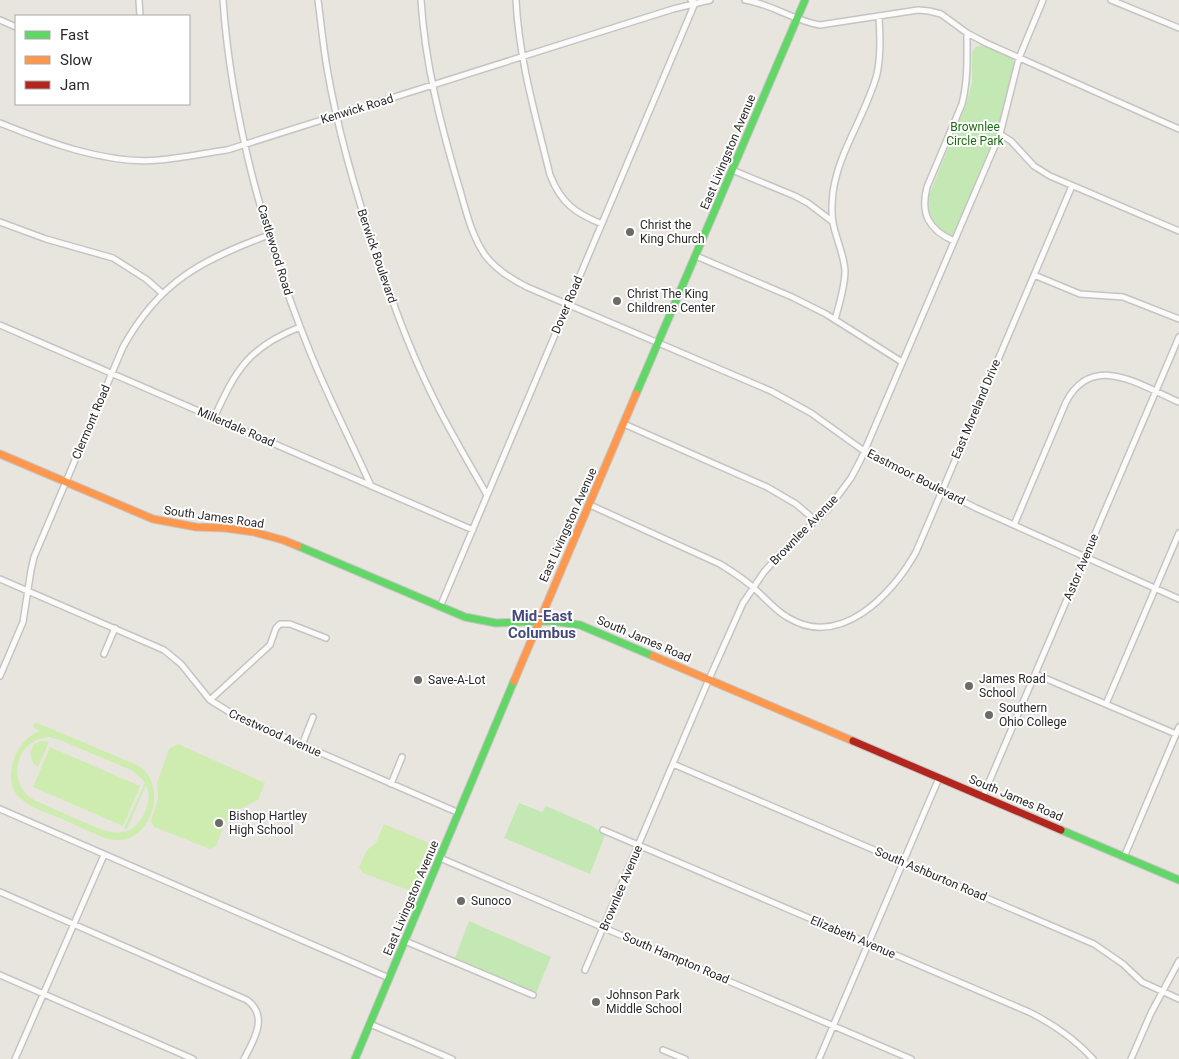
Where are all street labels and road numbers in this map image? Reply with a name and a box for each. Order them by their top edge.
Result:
street label: Kenwick Road [319,91,395,127]
street label: East Livingston Avenue [697,92,759,212]
street label: Castlewood Road [255,203,295,297]
street label: Berwick Boulevard [354,207,400,305]
street label: Dover Road [549,274,585,336]
street label: East Moreland Drive [949,357,1003,461]
street label: Clermont Road [69,383,113,461]
street label: Millerdale Road [195,404,277,450]
street label: Eastmoor Boulevard [865,446,967,508]
street label: East Livingston Avenue [536,466,600,584]
street label: Brownlee Avenue [767,492,841,568]
street label: South James Road [163,503,265,531]
street label: Astor Avenue [1061,532,1101,602]
street label: South James Road [595,613,693,665]
street label: Crestwood Avenue [227,706,323,760]
street label: South James Road [967,772,1065,824]
street label: East Livingston Avenue [380,838,442,958]
street label: Brownlee Avenue [597,843,645,933]
street label: South Ashburton Road [873,844,989,904]
street label: Elizabeth Avenue [808,913,898,961]
street label: South Hampton Road [621,929,731,987]

